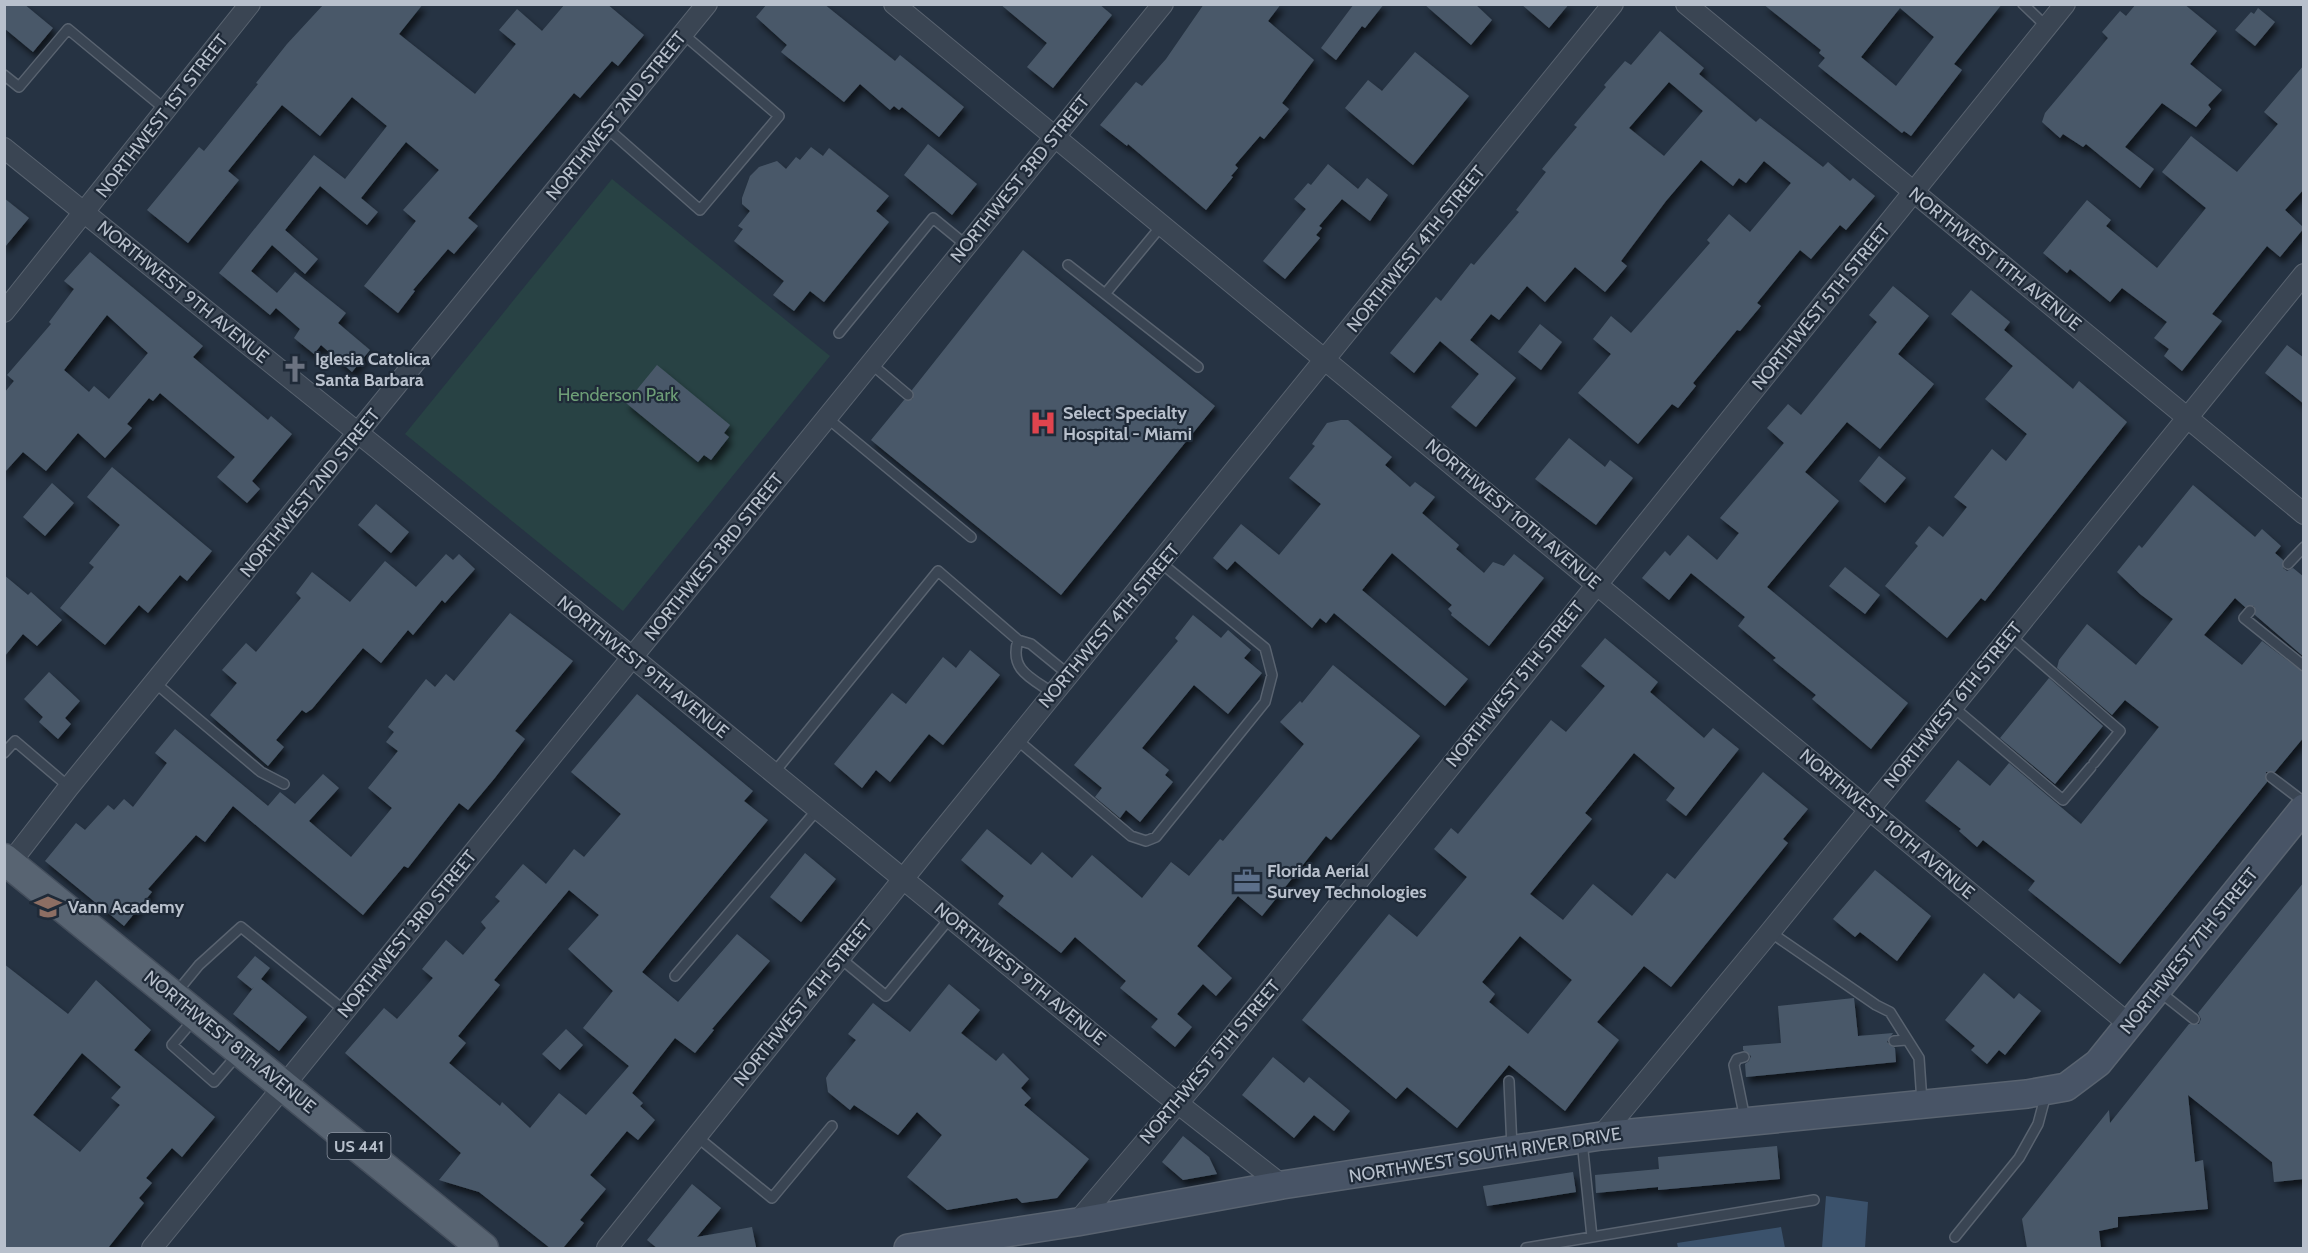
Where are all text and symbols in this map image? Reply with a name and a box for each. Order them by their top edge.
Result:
street label: NORTHWEST 2ND STREET [541,27,691,205]
street label: NORTHWEST 1ST STREET [91,30,233,202]
street label: NORTHWEST 3RD STREET [946,91,1095,267]
street label: NORTHWEST 4TH STREET [1342,161,1490,337]
street label: NORTHWEST 11TH AVENUE [1904,183,2086,335]
street label: NORTHWEST 9TH AVENUE [93,216,273,368]
street label: NORTHWEST 5TH STREET [1747,219,1895,394]
place label: Iglesia Catolica Santa Barbara [315,348,430,391]
church icon: Iglesia Catolica Santa Barbara [280,354,310,384]
park label: Henderson Park [558,384,679,406]
place label: Select Specialty Hospital - Miami [1063,402,1192,445]
street label: NORTHWEST 2ND STREET [235,404,385,582]
hospital icon: Select Specialty Hospital - Miami [1028,408,1058,438]
street label: NORTHWEST 10TH AVENUE [1421,434,1605,594]
street label: NORTHWEST 3RD STREET [640,469,789,645]
street label: NORTHWEST 4TH STREET [1034,539,1184,713]
street label: NORTHWEST 9TH AVENUE [553,591,733,743]
street label: NORTHWEST 5TH STREET [1441,596,1589,771]
street label: NORTHWEST 6TH STREET [1879,617,2027,792]
street label: NORTHWEST 10TH AVENUE [1795,744,1979,904]
street label: NORTHWEST 3RD STREET [333,846,482,1022]
place label: Florida Aerial Survey Technologies [1267,860,1427,903]
street label: NORTHWEST 7TH STREET [2115,863,2263,1038]
office icon: Florida Aerial Survey Technologies [1232,866,1262,896]
school or university icon: Vann Academy [33,892,63,922]
place label: Vann Academy [68,896,184,918]
street label: NORTHWEST 9TH AVENUE [930,898,1110,1050]
street label: NORTHWEST 4TH STREET [729,915,877,1091]
street label: NORTHWEST 8TH AVENUE [140,966,320,1118]
street label: NORTHWEST 5TH STREET [1135,975,1285,1148]
street label: NORTHWEST SOUTH RIVER DRIVE [1347,1123,1623,1187]
road number: US 441 [328,1133,391,1159]

